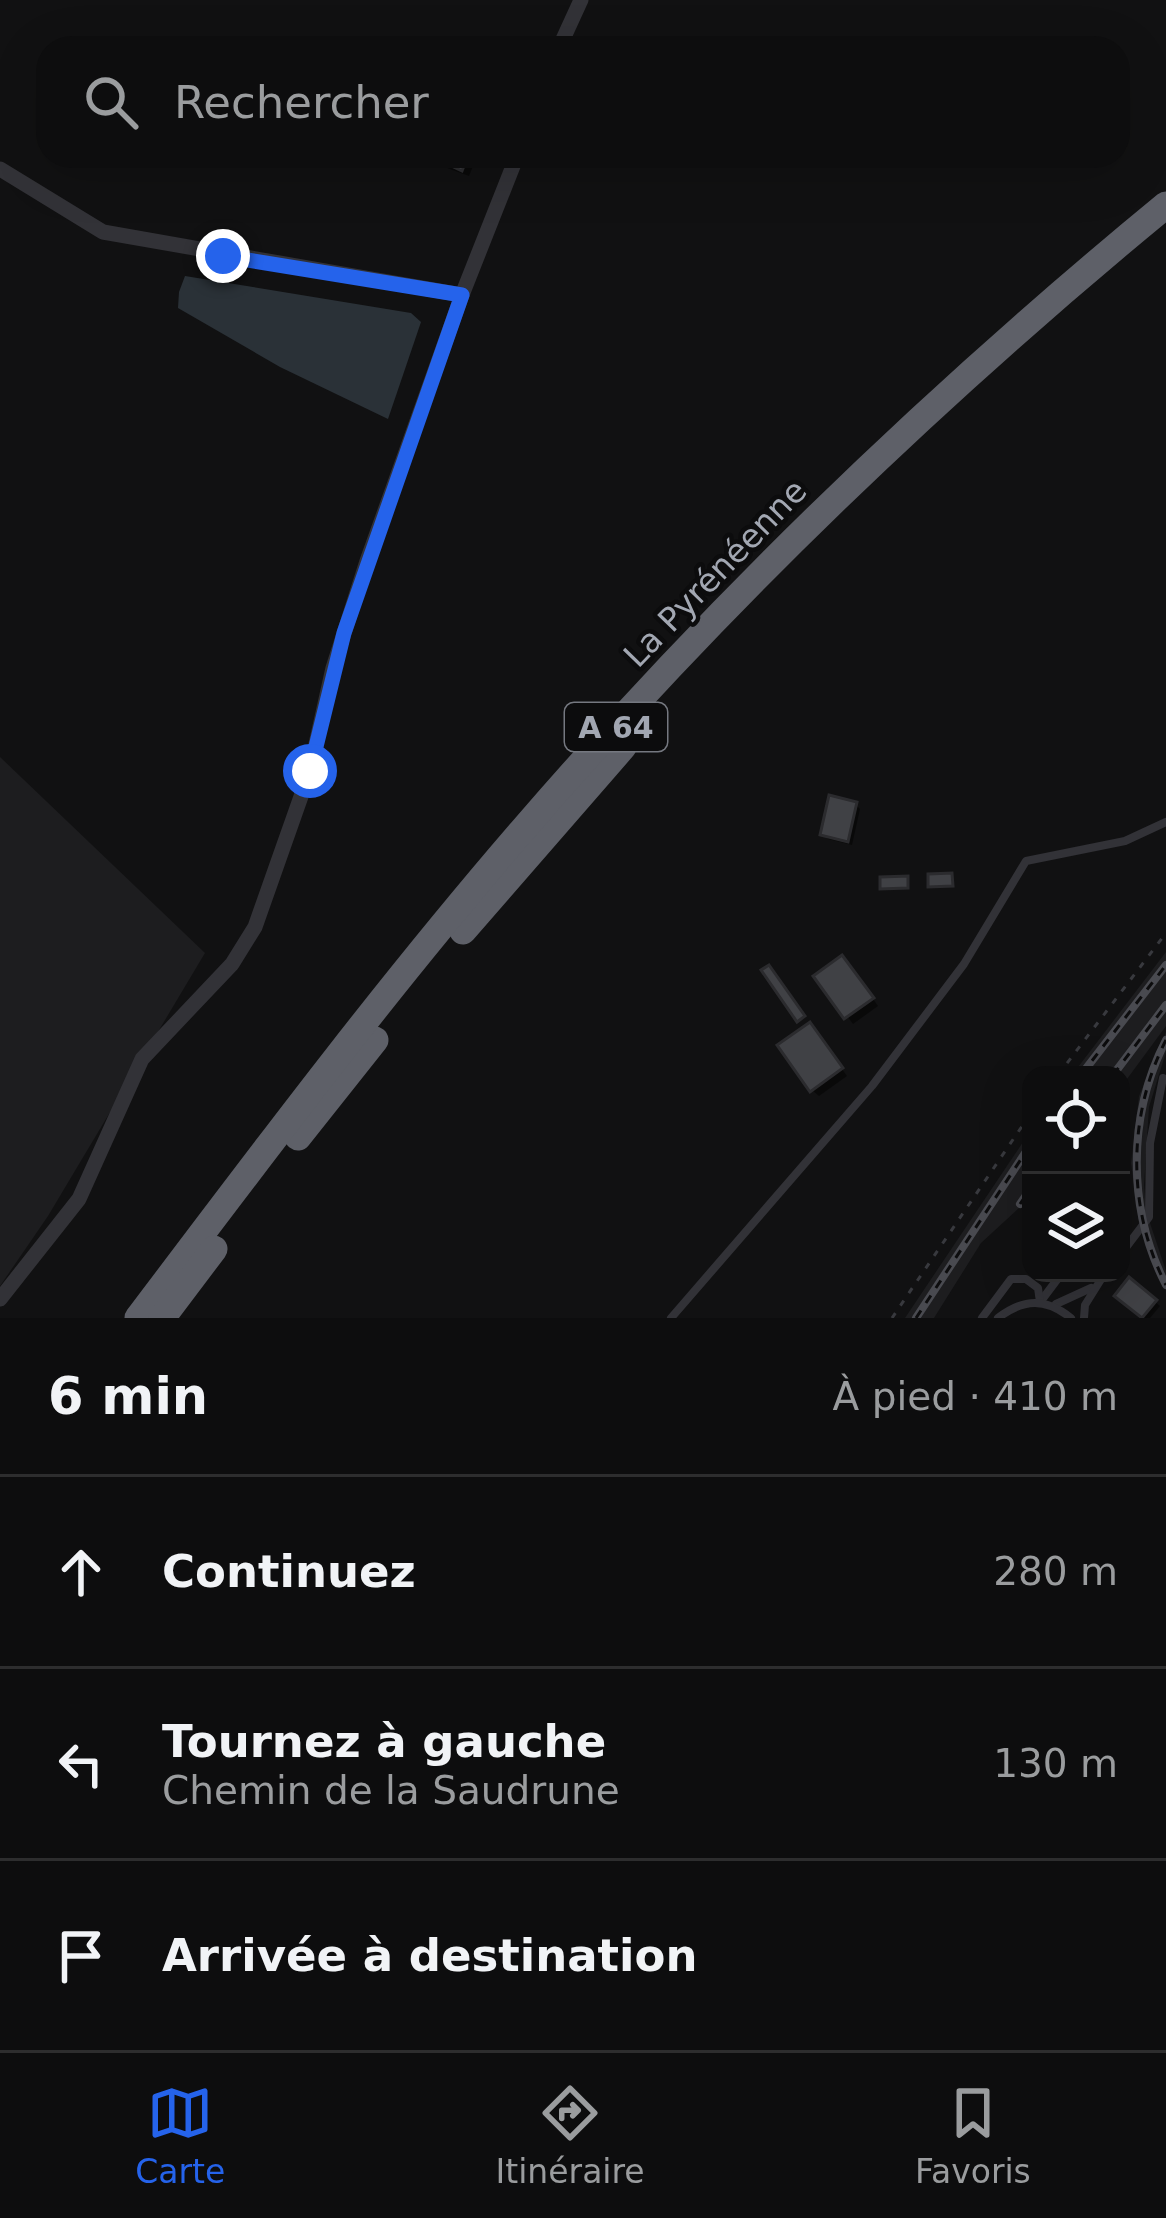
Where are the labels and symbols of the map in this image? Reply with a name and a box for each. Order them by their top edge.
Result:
route end [196,229,250,283]
street label: La Pyrénéenne [616,471,814,675]
road number: A 64 [565,703,667,751]
route start [283,744,337,798]

